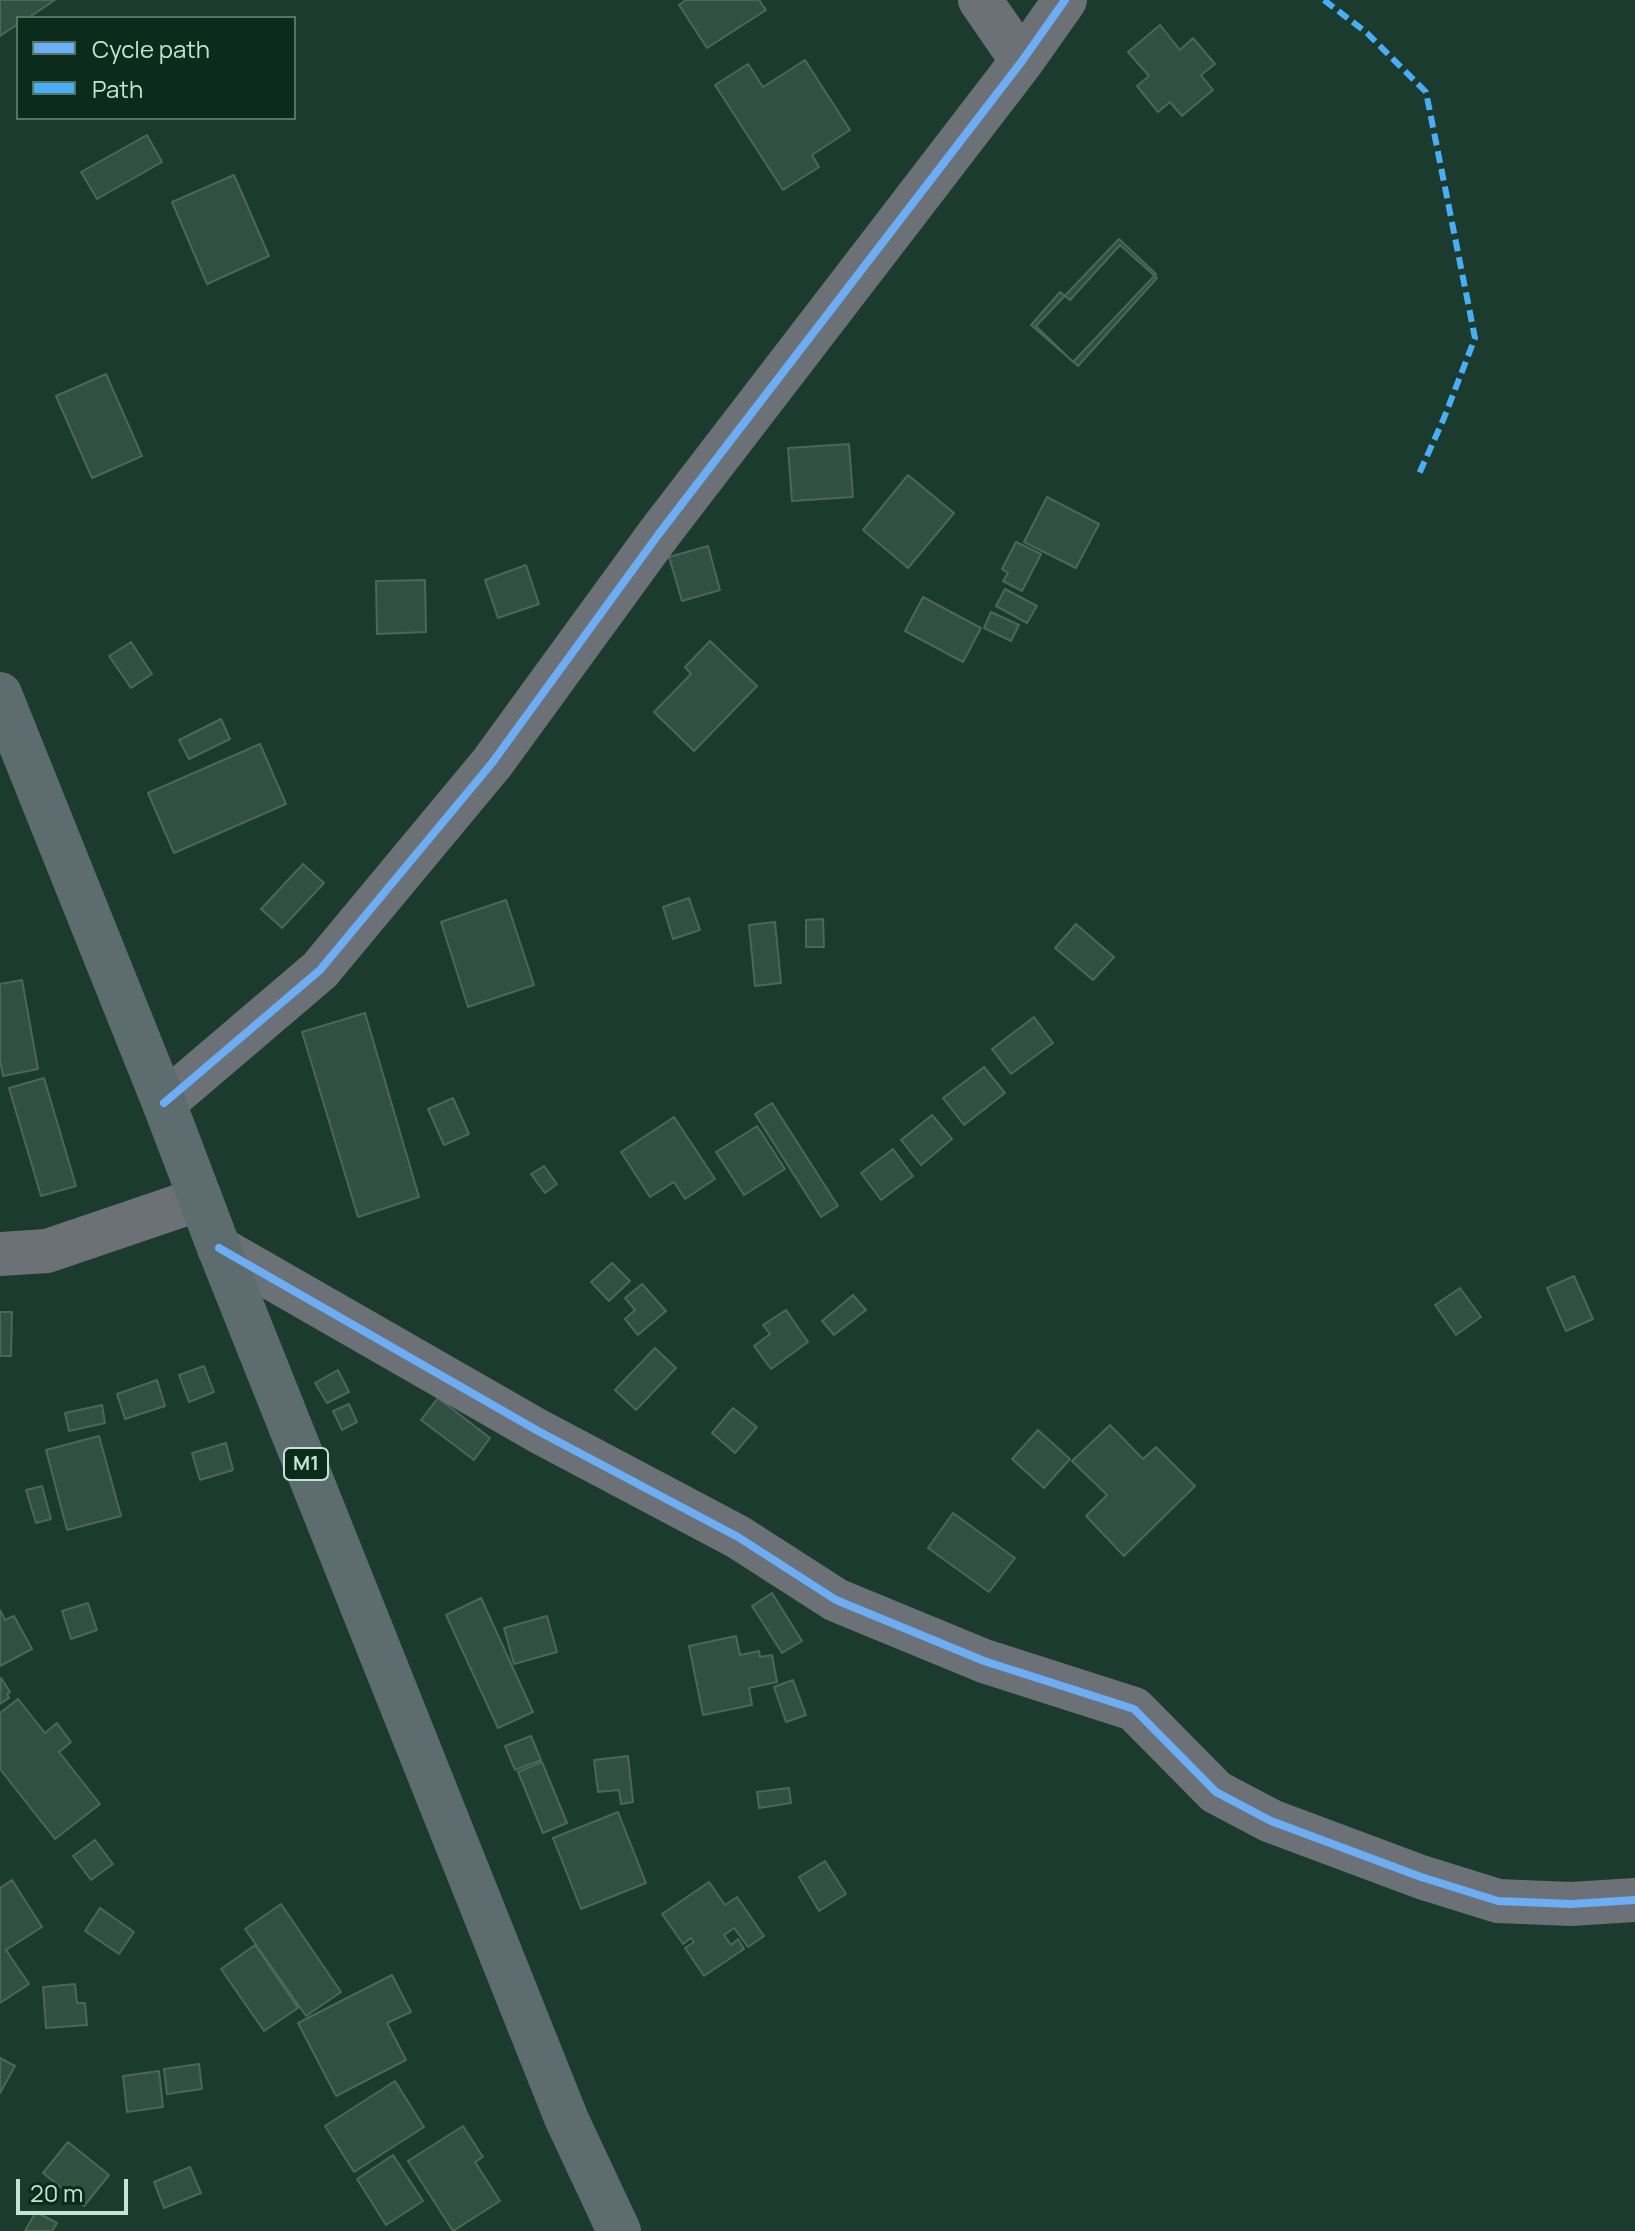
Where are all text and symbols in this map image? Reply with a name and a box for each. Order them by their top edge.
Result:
legend [16,16,296,120]
text: Cycle path [92,32,210,65]
text: Path [92,72,143,105]
road number: M1 [284,1448,328,1480]
scale bar [20,2163,132,2213]
text: 20 m [30,2176,83,2209]

